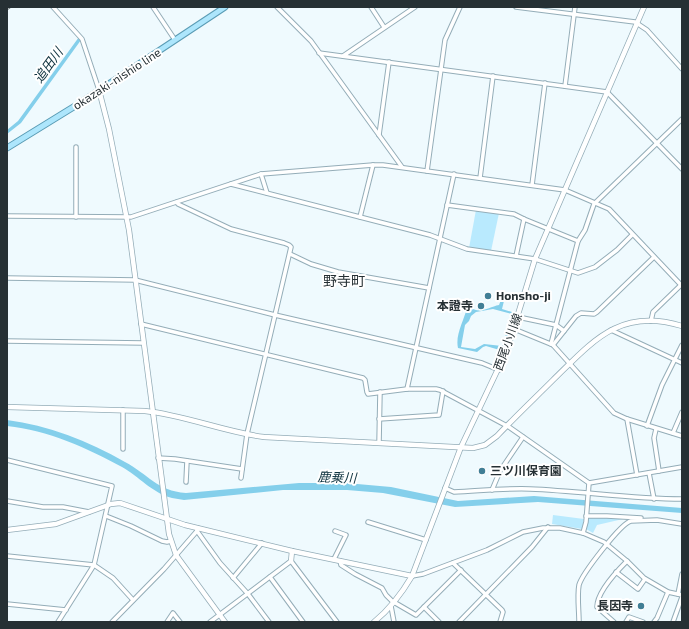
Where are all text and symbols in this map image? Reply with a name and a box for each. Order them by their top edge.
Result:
water label: 追田川 [30,43,67,85]
street label: okazaki-nishio line [70,44,163,112]
district label: 野寺町 [323,272,365,289]
place label: Honsho-ji [496,288,551,303]
marker: Honsho-ji [483,291,493,301]
place label: 本證寺 [437,298,473,312]
marker: 本證寺 [476,301,486,311]
street label: 西尾小川線 [490,311,524,372]
place label: 三ツ川保育園 [490,463,562,477]
marker: 三ツ川保育園 [477,466,487,476]
water label: 鹿乗川 [317,468,359,486]
place label: 長因寺 [597,598,633,612]
marker: 長因寺 [636,601,646,611]

